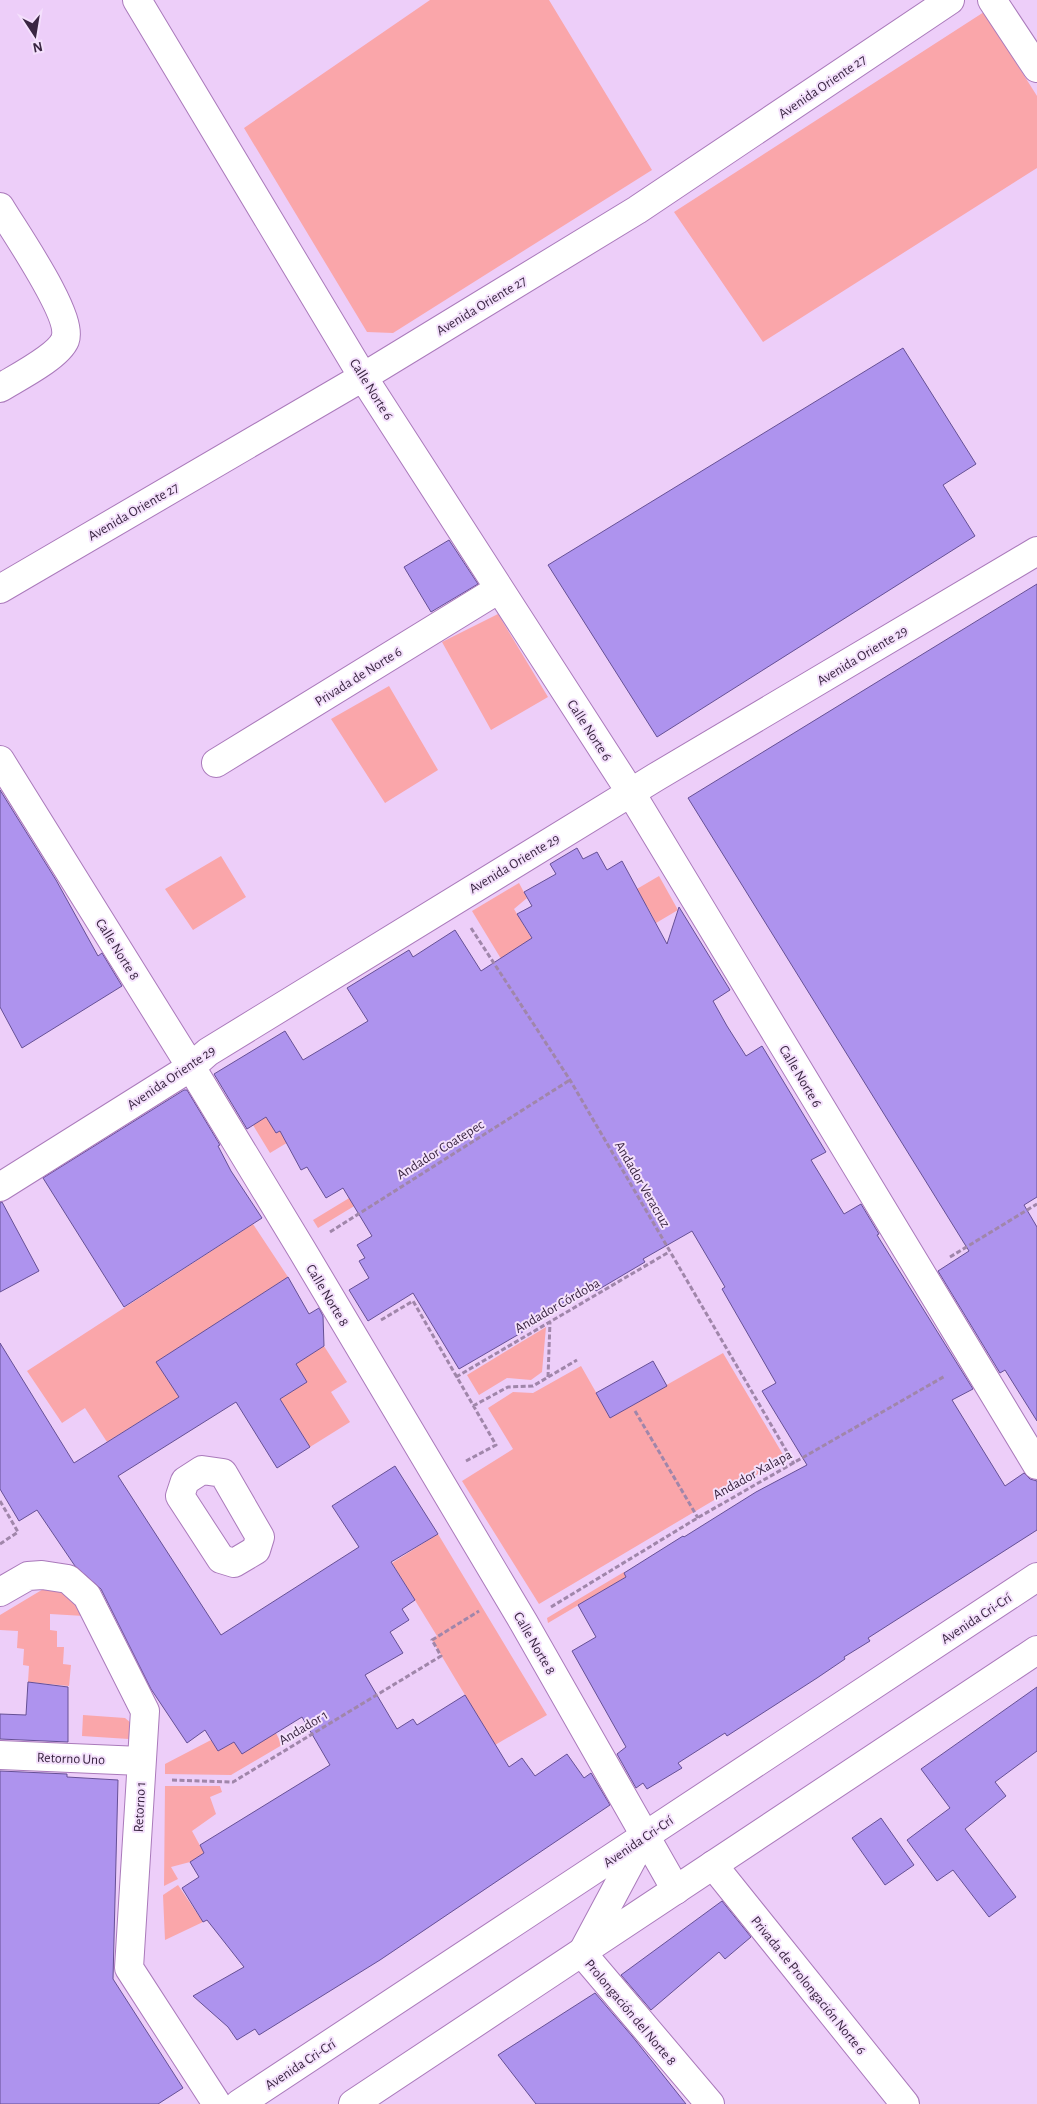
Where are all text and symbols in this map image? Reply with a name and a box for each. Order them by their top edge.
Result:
north arrow [10,10,60,60]
text: N [31,39,44,55]
street label: Avenida Oriente 27 [776,52,869,121]
street label: Avenida Oriente 27 [434,273,529,338]
street label: Calle Norte 6 [347,356,396,423]
street label: Avenida Oriente 27 [86,480,181,544]
street label: Avenida Oriente 29 [815,623,910,688]
street label: Privada de Norte 6 [313,645,404,709]
street label: Calle Norte 6 [564,698,614,764]
street label: Avenida Oriente 29 [467,831,562,896]
street label: Calle Norte 8 [93,916,142,983]
street label: Avenida Oriente 29 [125,1043,218,1112]
street label: Calle Norte 6 [776,1043,824,1110]
street label: Andador Coatepec [395,1117,487,1182]
street label: Andador Veracruz [612,1139,673,1230]
street label: Calle Norte 8 [303,1262,351,1329]
street label: Andador Córdoba [513,1276,603,1336]
street label: Andador Xalapa [711,1447,795,1502]
street label: Avenida Cri-Crí [939,1591,1015,1647]
street label: Calle Norte 8 [511,1610,558,1677]
street label: Andador 1 [277,1708,330,1748]
street label: Retorno Uno [37,1751,105,1767]
street label: Retorno 1 [132,1781,148,1833]
street label: Avenida Cri-Crí [601,1813,676,1870]
street label: Privada de Prolongación Norte 6 [748,1914,868,2057]
street label: Prolongación del Norte 8 [582,1957,679,2068]
street label: Avenida Cri-Crí [263,2037,339,2093]

